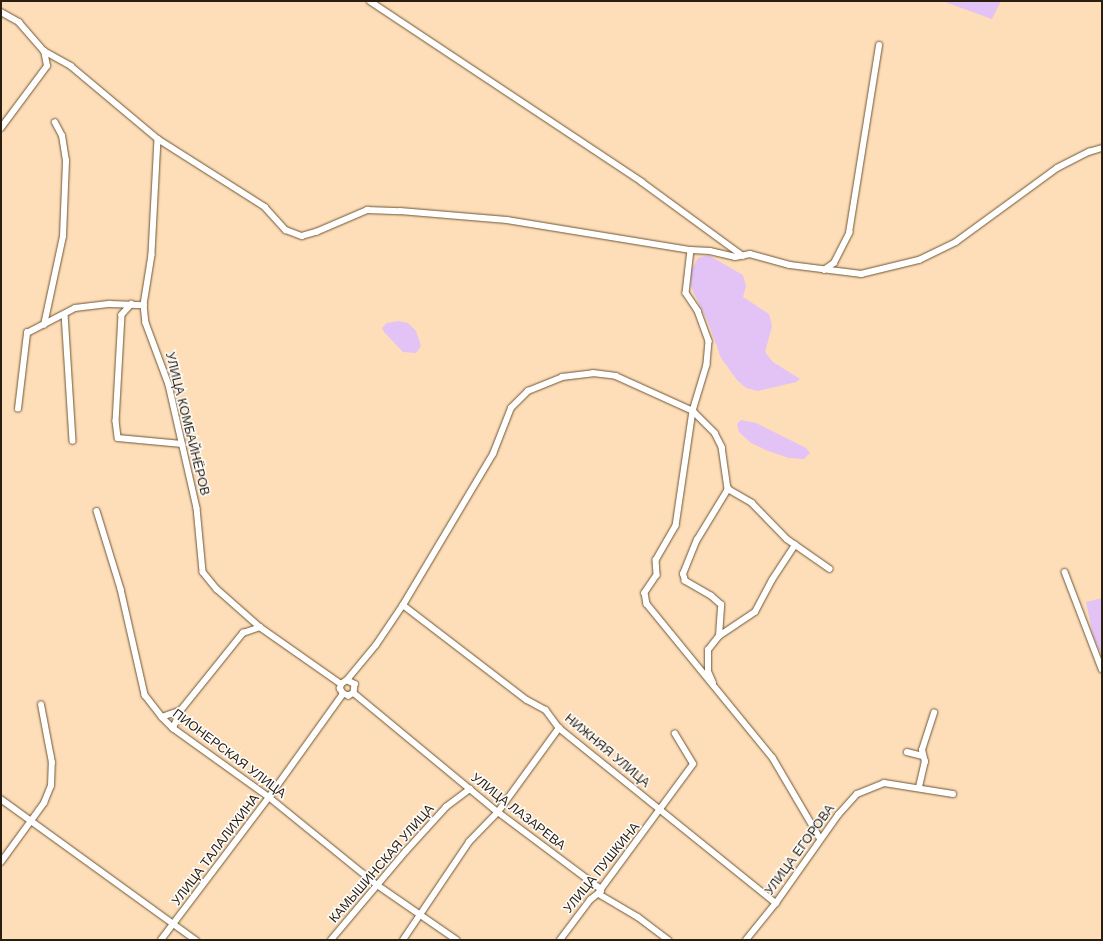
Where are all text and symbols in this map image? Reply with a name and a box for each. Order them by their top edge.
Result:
street label: УЛИЦА КОМБАЙНЁРОВ [162,351,212,497]
street label: ПИОНЕРСКАЯ УЛИЦА [169,706,289,802]
street label: НИЖНЯЯ УЛИЦА [561,711,653,791]
street label: УЛИЦА ЛАЗАРЕВА [468,770,568,854]
street label: УЛИЦА ТАЛАЛИХИНА [169,791,263,909]
street label: КАМЫШИНСКАЯ УЛИЦА [326,802,438,926]
street label: УЛИЦА ЕГОРОВА [762,802,838,898]
street label: УЛИЦА ПУШКИНА [561,820,643,916]

